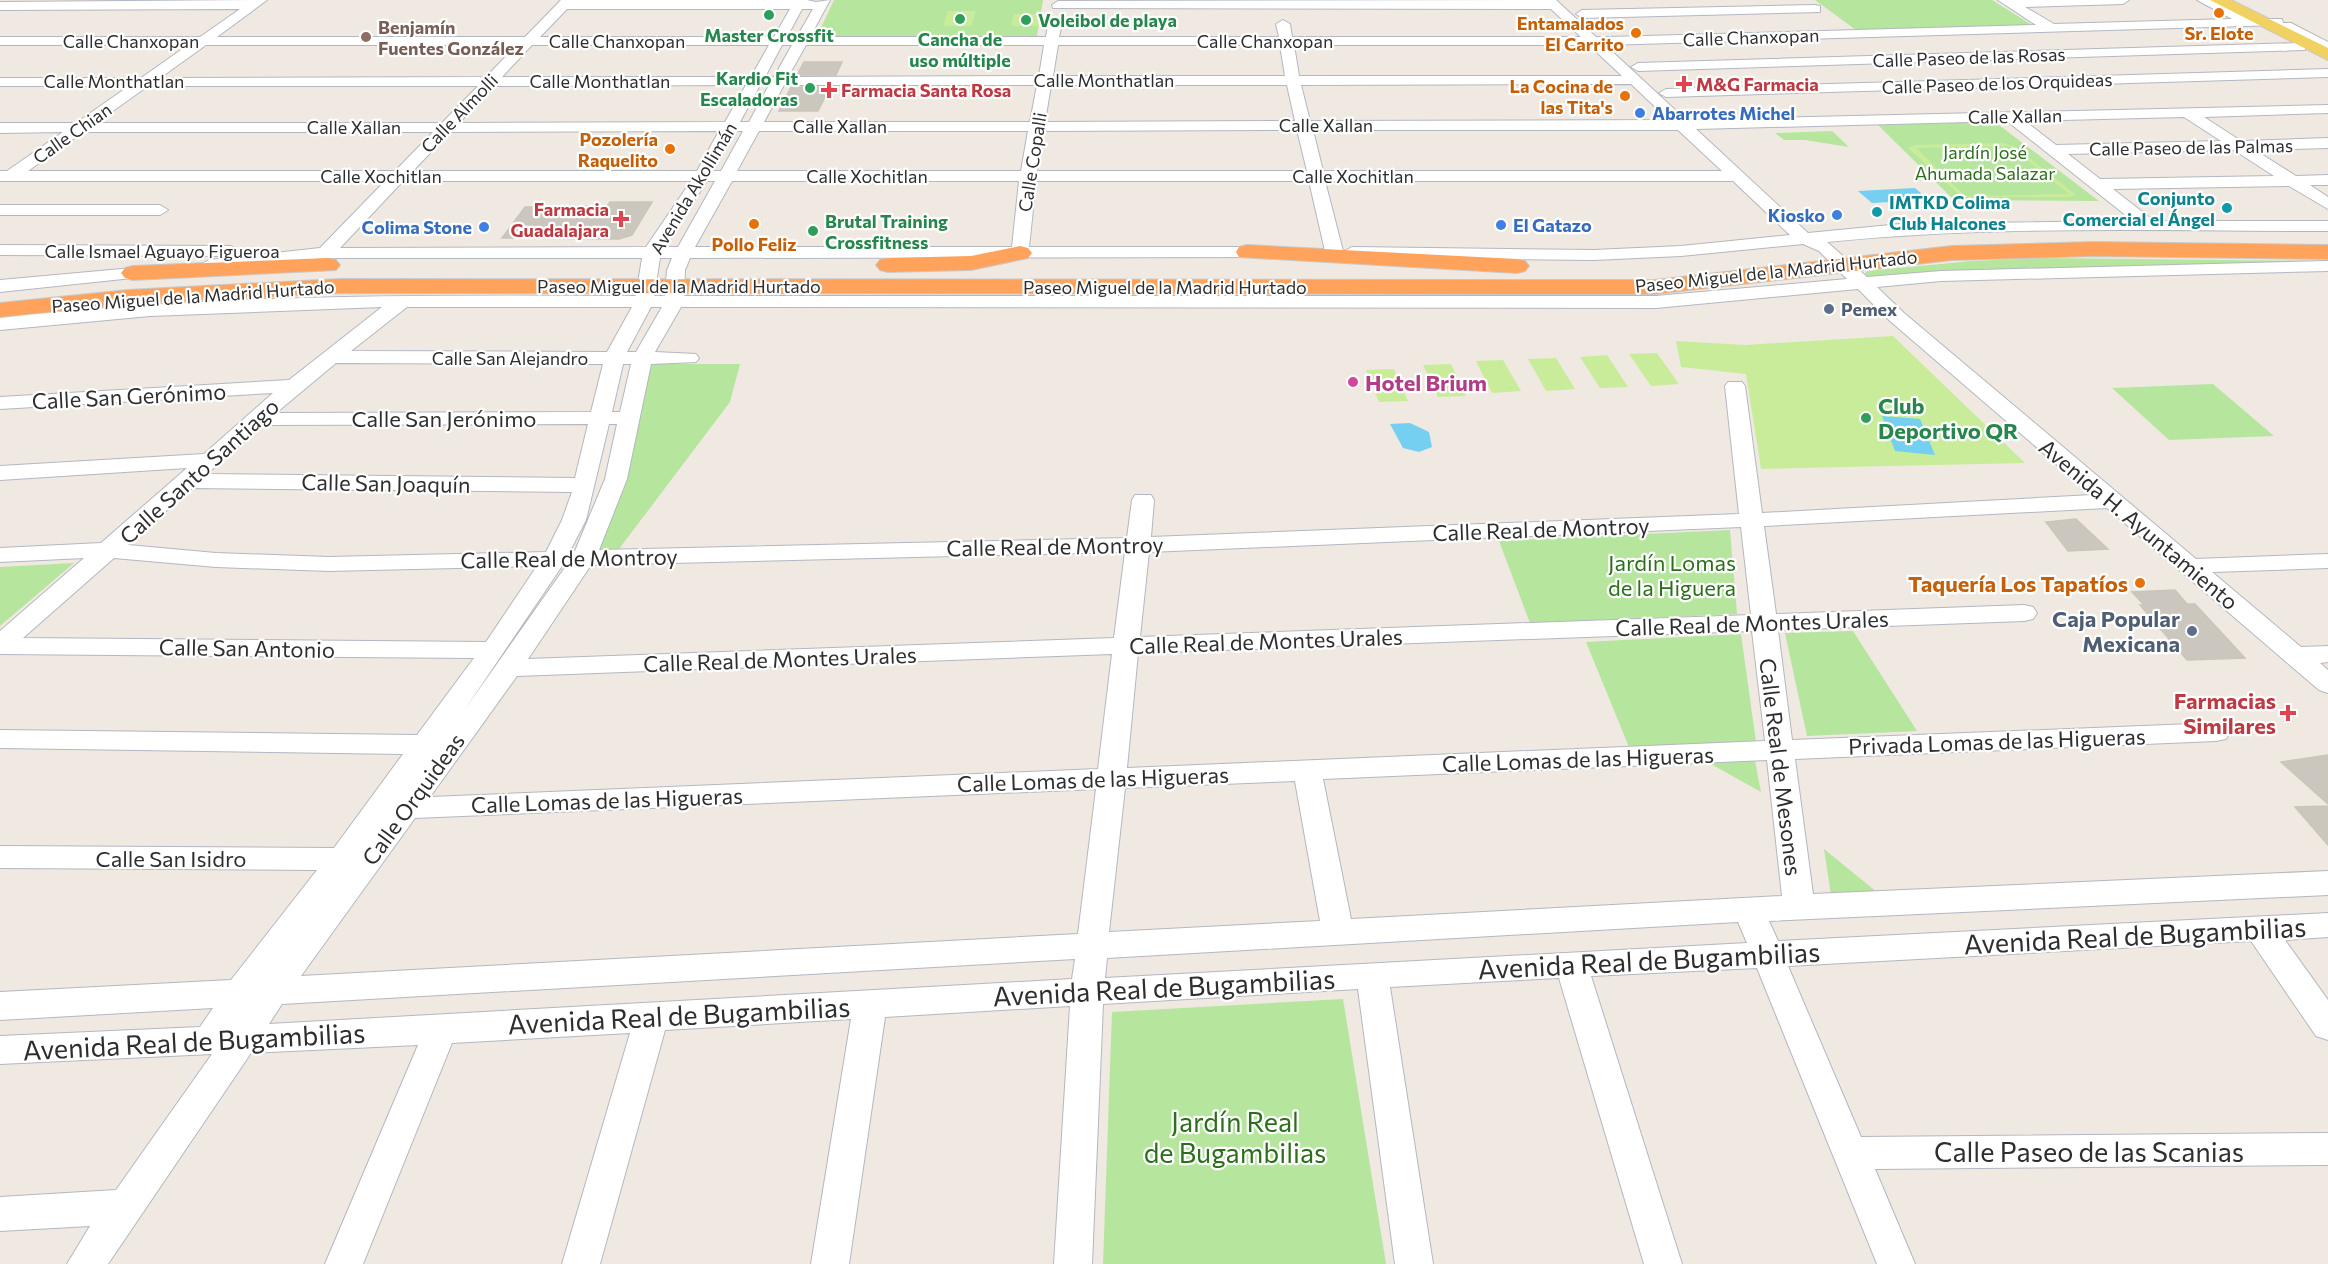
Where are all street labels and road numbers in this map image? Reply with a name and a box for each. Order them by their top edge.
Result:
street label: Calle Chanxopan [1682,24,1820,50]
street label: Calle Chanxopan [63,30,199,52]
street label: Calle Chanxopan [549,30,685,52]
street label: Calle Chanxopan [1197,30,1333,52]
street label: Calle Paseo de las Rosas [1872,43,2066,71]
street label: Calle Paseo de los Orquideas [1881,68,2113,98]
street label: Calle Almolli [416,69,502,157]
street label: Calle Monthatlan [1034,69,1174,91]
street label: Calle Monthatlan [44,70,184,92]
street label: Calle Monthatlan [530,70,670,92]
street label: Calle Chian [28,98,116,168]
street label: Calle Xallan [1968,104,2062,128]
street label: Calle Copalli [1013,111,1051,213]
street label: Calle Xallan [1279,114,1373,136]
street label: Calle Xallan [793,115,887,137]
street label: Calle Xallan [307,116,401,138]
street label: Avenida Akollimán [645,118,741,258]
street label: Calle Paseo de las Palmas [2089,134,2293,160]
street label: Calle Xochitlan [320,165,442,187]
street label: Calle Xochitlan [806,165,928,187]
street label: Calle Xochitlan [1292,165,1414,187]
street label: Calle Ismael Aguayo Figueroa [44,240,280,262]
street label: Paseo Miguel de la Madrid Hurtado [1634,245,1918,297]
street label: Paseo Miguel de la Madrid Hurtado [51,275,335,317]
street label: Paseo Miguel de la Madrid Hurtado [537,275,821,297]
street label: Paseo Miguel de la Madrid Hurtado [1023,276,1307,298]
street label: Calle San Alejandro [432,347,588,369]
street label: Calle San Gerónimo [31,377,227,415]
street label: Calle Santo Santiago [114,392,284,550]
street label: Calle San Jerónimo [352,405,536,432]
street label: Avenida H. Ayuntamiento [2034,433,2244,615]
street label: Calle San Joaquín [301,468,471,498]
street label: Calle Real de Montroy [1432,512,1650,546]
street label: Calle Real de Montroy [946,531,1164,561]
street label: Calle Real de Montroy [460,543,678,573]
street label: Calle Real de Montes Urales [1615,605,1889,641]
street label: Calle Real de Montes Urales [1129,623,1403,659]
street label: Calle San Antonio [159,633,335,663]
street label: Calle Real de Montes Urales [643,641,917,677]
street label: Calle Real de Mesones [1754,657,1808,877]
street label: Privada Lomas de las Higueras [1848,722,2146,760]
street label: Calle Orquideas [356,728,470,870]
street label: Calle Lomas de las Higueras [1442,741,1714,777]
street label: Calle Lomas de las Higueras [957,761,1229,797]
street label: Calle Lomas de las Higueras [471,782,743,818]
street label: Calle San Isidro [96,845,246,872]
street label: Avenida Real de Bugambilias [1963,910,2307,960]
street label: Avenida Real de Bugambilias [1477,935,1821,985]
street label: Avenida Real de Bugambilias [992,962,1336,1012]
street label: Avenida Real de Bugambilias [507,990,851,1040]
street label: Avenida Real de Bugambilias [22,1016,366,1066]
street label: Calle Paseo de las Scanias [1934,1135,2244,1168]

